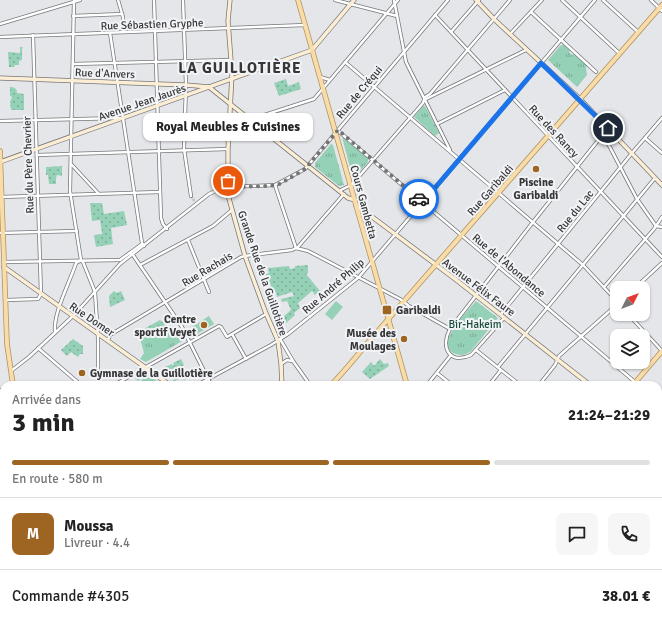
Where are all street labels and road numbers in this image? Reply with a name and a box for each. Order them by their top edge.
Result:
street label: Rue Sébastien Gryphe [100,16,204,33]
street label: Rue de Créqui [334,63,385,121]
street label: Rue d'Anvers [75,66,135,81]
street label: Avenue Jean Jaurès [97,81,188,124]
street label: Rue des Rancy [526,102,582,161]
street label: Rue du Père Chevrier [20,116,37,214]
street label: Rue Garibaldi [465,162,516,219]
street label: Cours Gambetta [347,164,380,241]
street label: Rue du Lac [554,187,596,235]
street label: Grande Rue de la Guillotière [235,209,290,337]
street label: Rue de l'Abondance [469,231,548,300]
street label: Rue Rachais [180,249,235,290]
street label: Rue André Philip [300,256,367,317]
street label: Avenue Félix Faure [440,256,518,319]
street label: Rue Domer [67,300,117,339]

